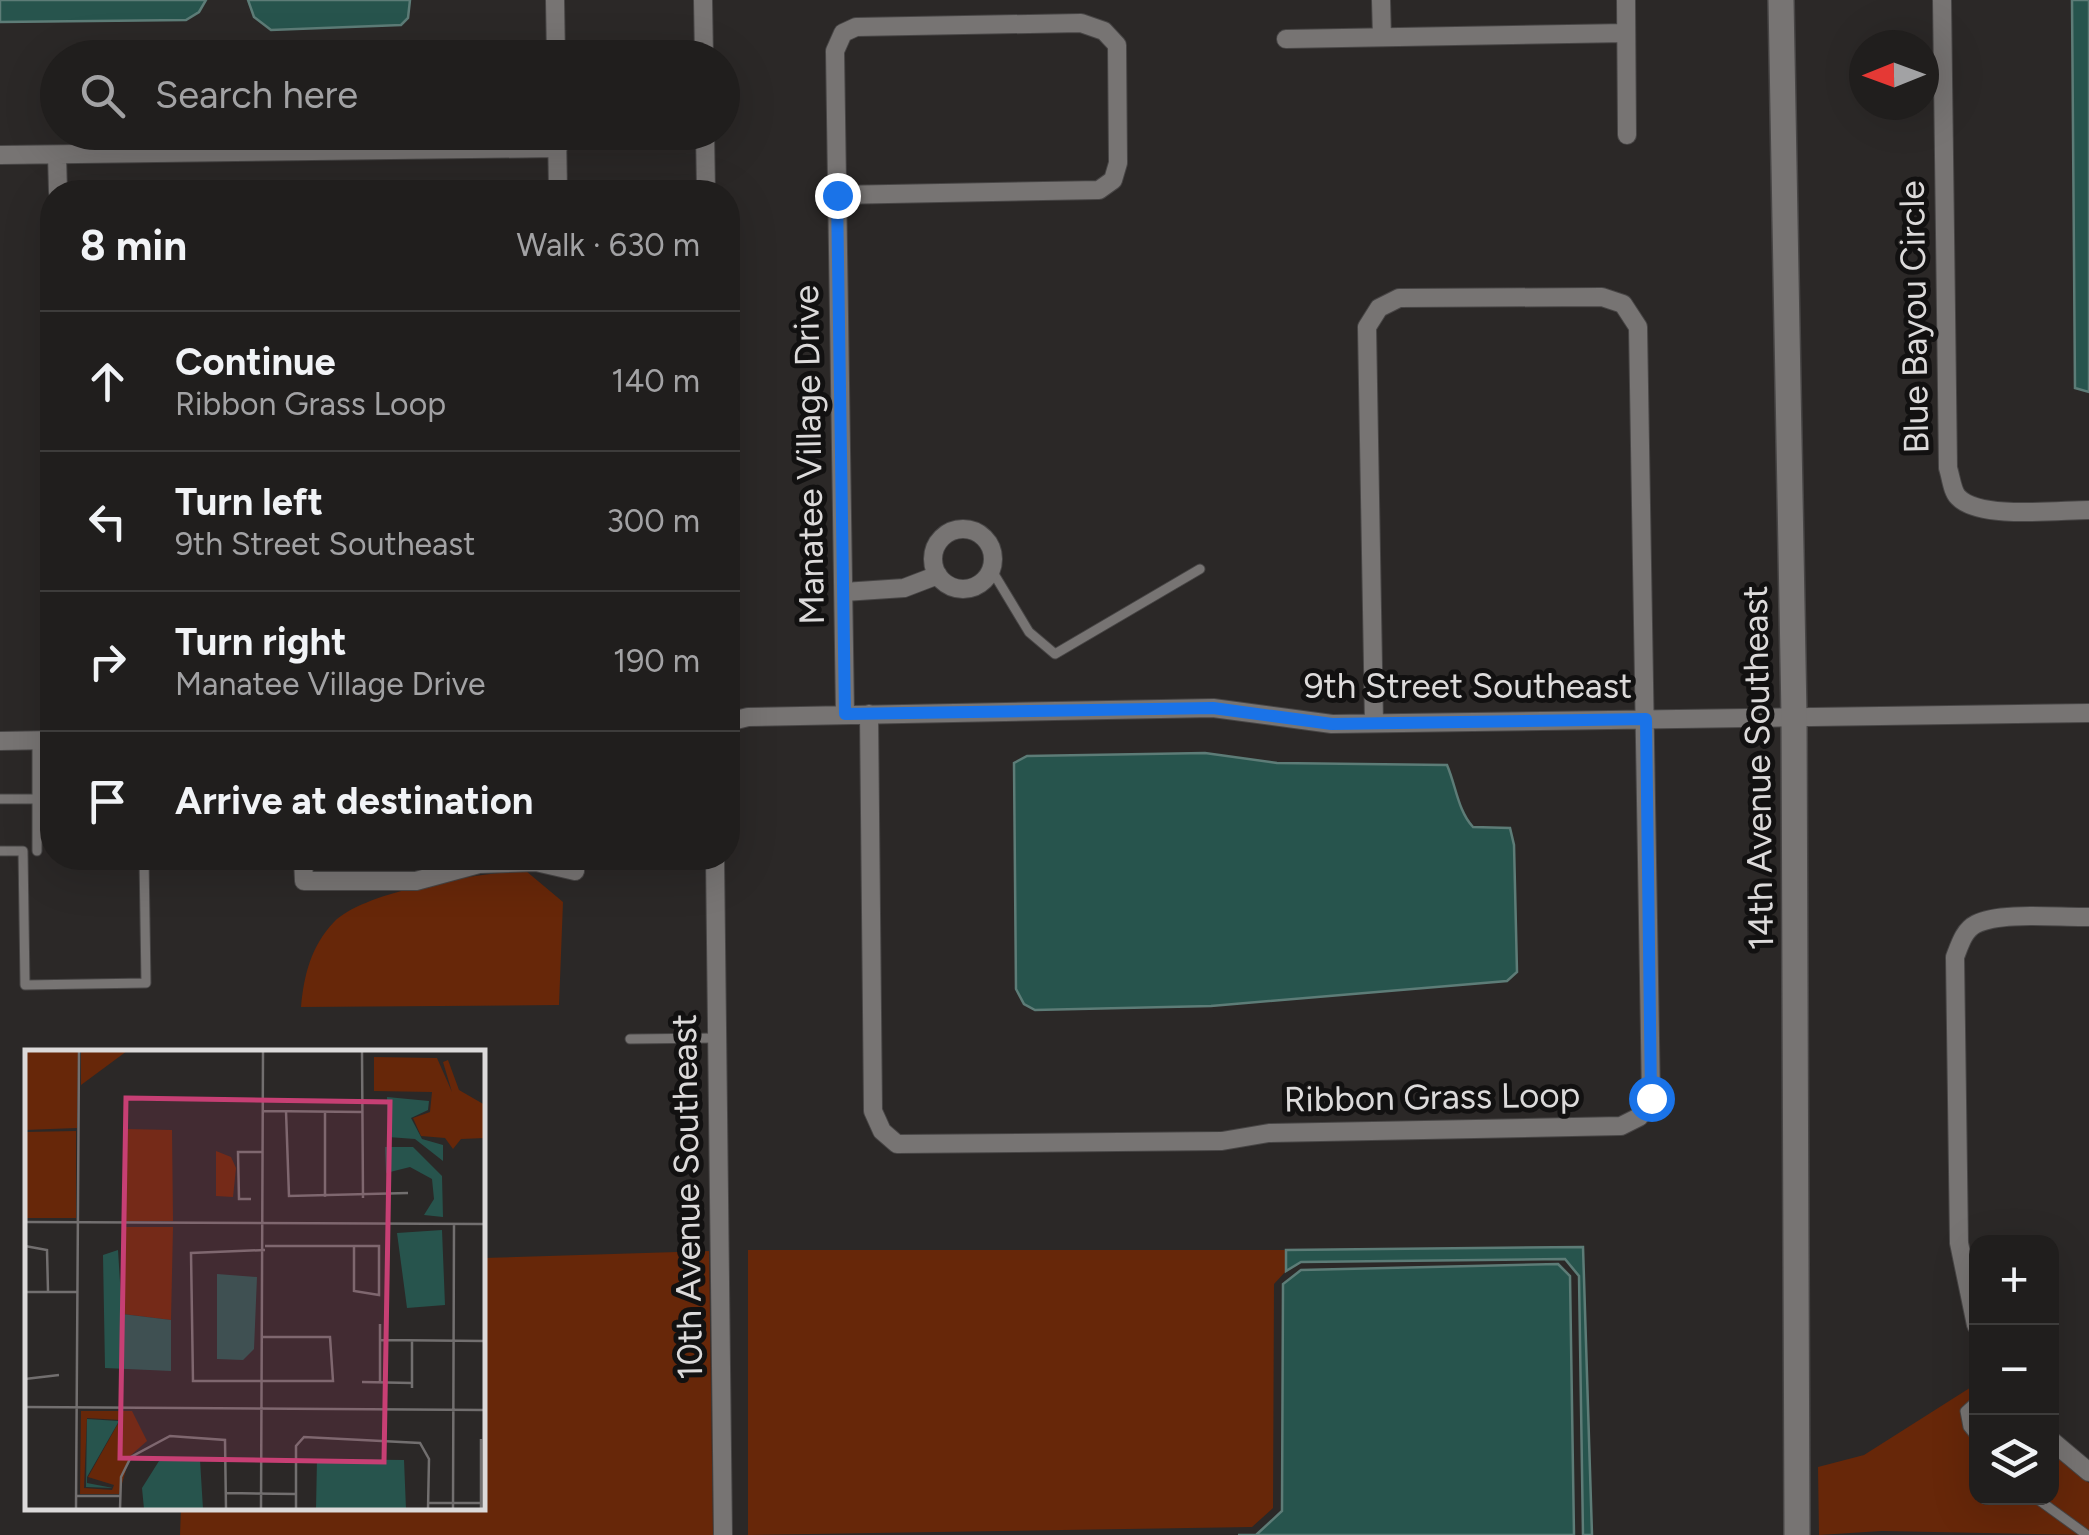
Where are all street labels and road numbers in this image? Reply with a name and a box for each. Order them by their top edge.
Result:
street label: Blue Bayou Circle [1891,180,1937,454]
street label: Manatee Village Drive [785,285,833,625]
street label: 14th Avenue Southeast [1734,585,1782,951]
street label: 9th Street Southeast [1304,665,1632,707]
street label: 10th Avenue Southeast [663,1014,711,1380]
street label: Ribbon Grass Loop [1283,1073,1581,1121]

